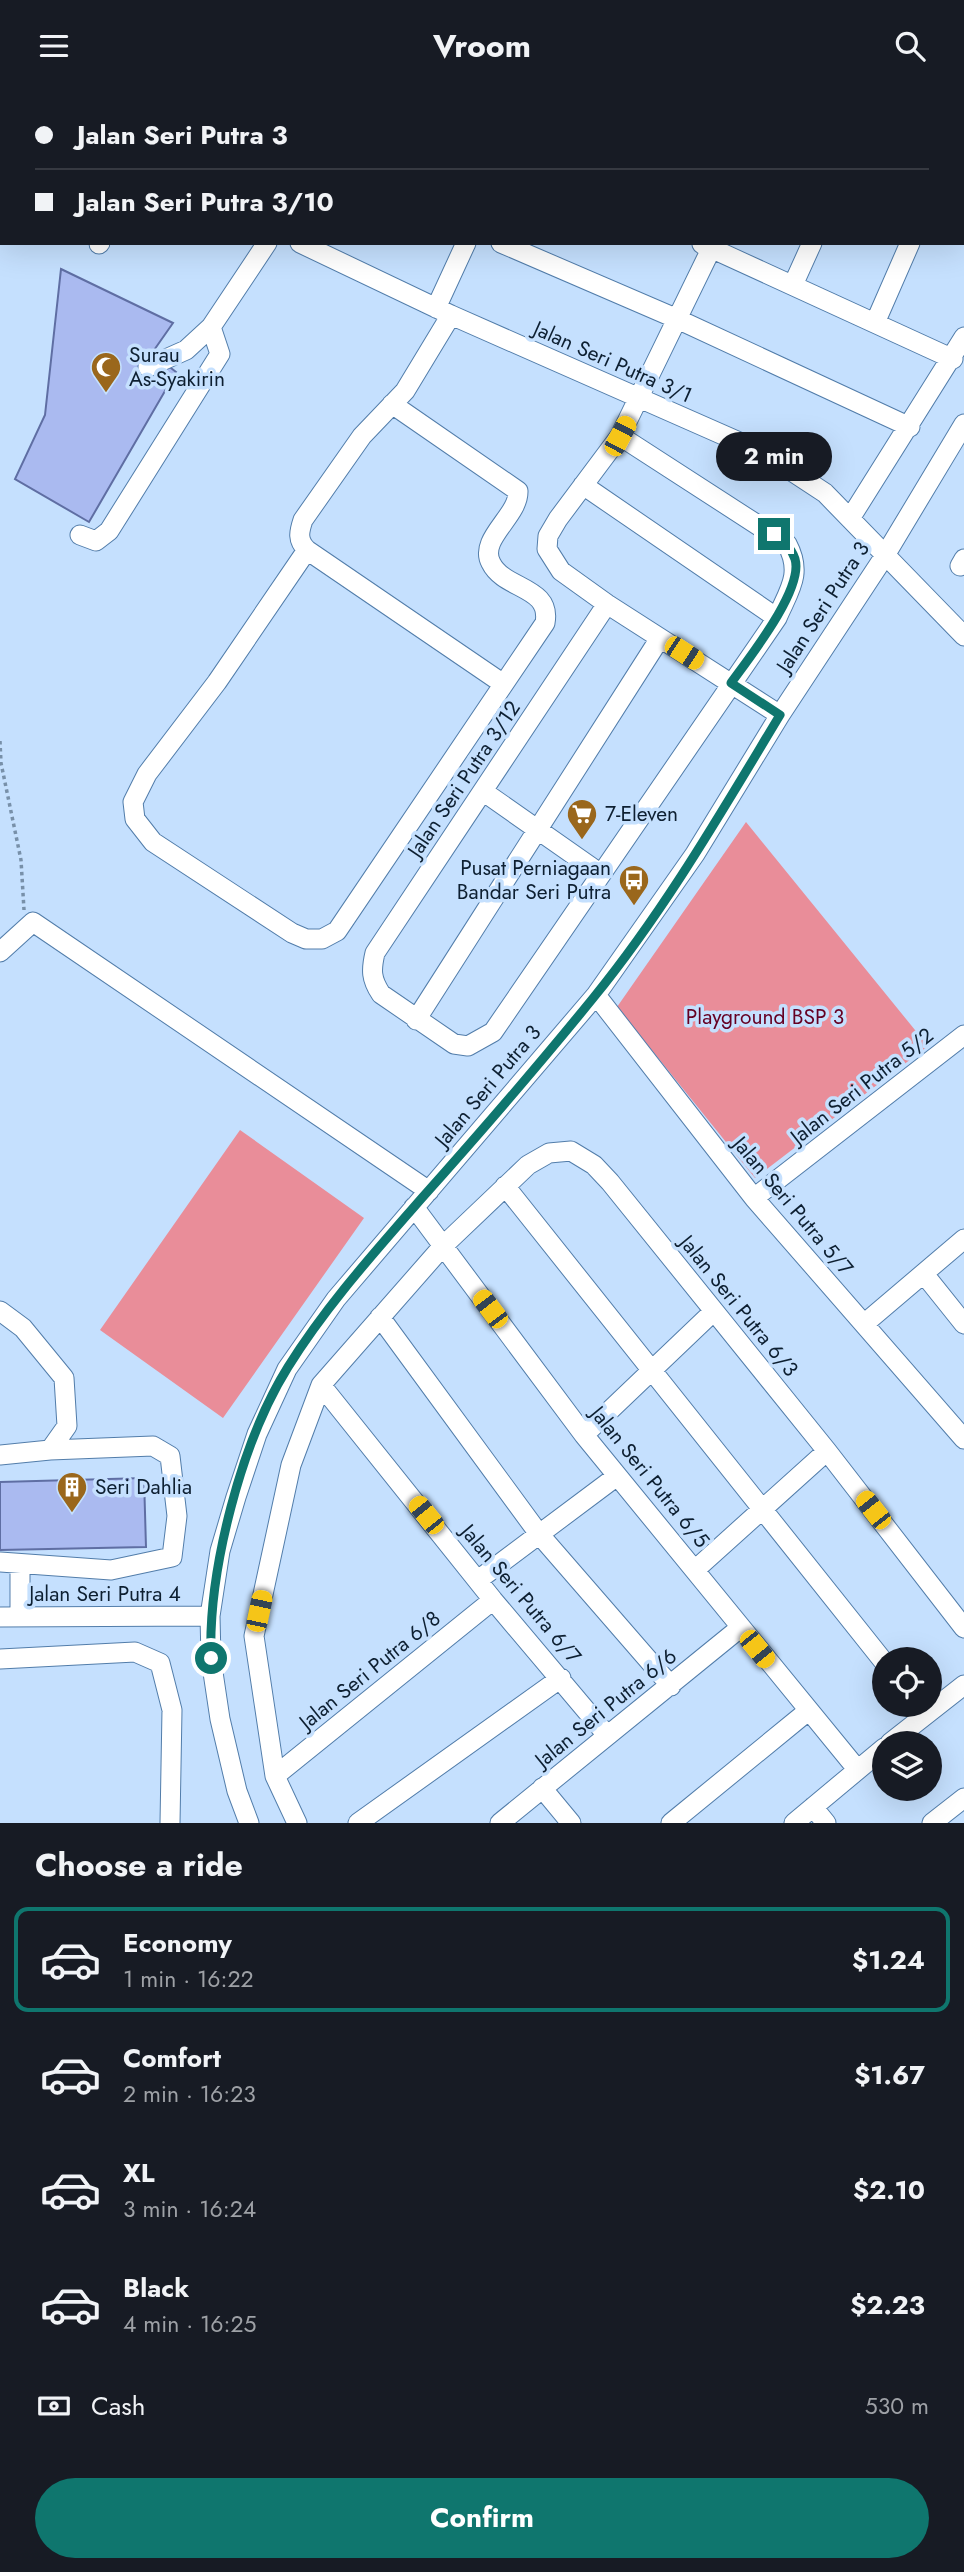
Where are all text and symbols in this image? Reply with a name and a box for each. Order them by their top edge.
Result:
text: Vroom [433,23,531,69]
icon: menu [35,27,73,65]
icon: search [891,27,929,65]
text: Jalan Seri Putra 3 [77,116,288,154]
text: Jalan Seri Putra 3/10 [77,183,334,221]
street label: Jalan Seri Putra 3/1 [526,312,697,410]
place label: Surau As-Syakirin [129,340,225,394]
mosque icon: Surau As-Syakirin [89,350,123,394]
car [601,413,640,459]
callout: 2 min [716,433,832,481]
text: 2 min [744,439,804,473]
route end [758,518,790,550]
street label: Jalan Seri Putra 3 [768,536,877,681]
car [661,633,708,673]
street label: Jalan Seri Putra 3/12 [399,695,528,866]
supermarket icon: 7-Eleven [565,797,599,841]
place label: 7-Eleven [605,799,678,829]
place label: Pusat Perniagaan Bandar Seri Putra [457,853,611,907]
bus stop icon: Pusat Perniagaan Bandar Seri Putra [617,863,651,907]
park label: Playground BSP 3 [686,1002,844,1032]
street label: Jalan Seri Putra 3 [426,1019,548,1156]
street label: Jalan Seri Putra 5/2 [782,1021,940,1153]
street label: Jalan Seri Putra 5/7 [724,1128,860,1282]
street label: Jalan Seri Putra 6/3 [671,1227,805,1383]
car [469,1286,512,1332]
street label: Jalan Seri Putra 6/5 [582,1398,716,1554]
building icon: Seri Dahlia [55,1470,89,1514]
place label: Seri Dahlia [95,1472,192,1502]
car [852,1487,895,1533]
car [405,1492,448,1538]
street label: Jalan Seri Putra 6/7 [452,1516,588,1670]
street label: Jalan Seri Putra 4 [26,1579,181,1609]
car [245,1588,274,1634]
street label: Jalan Seri Putra 6/8 [291,1604,447,1738]
car [736,1626,779,1672]
street label: Jalan Seri Putra 6/6 [526,1641,683,1776]
route start [195,1642,227,1674]
map controls [872,1647,942,1801]
button: locate [872,1647,942,1717]
button: layers [872,1731,942,1801]
text: Choose a ride [35,1842,243,1888]
text: Economy [123,1924,232,1962]
icon: car [39,1928,102,1991]
text: $1.24 [852,1941,925,1979]
text: 1 min · 16:22 [123,1962,254,1996]
text: Comfort [123,2039,221,2077]
icon: car [39,2043,102,2106]
text: $1.67 [854,2056,925,2094]
text: 2 min · 16:23 [123,2077,256,2111]
text: XL [123,2154,155,2192]
icon: car [39,2158,102,2221]
text: $2.10 [853,2171,925,2209]
text: 3 min · 16:24 [123,2192,256,2226]
text: Black [123,2269,189,2307]
icon: car [39,2273,102,2336]
text: $2.23 [850,2286,925,2324]
text: 4 min · 16:25 [123,2307,257,2341]
icon: cash [35,2387,73,2425]
text: Cash [91,2387,145,2425]
text: 530 m [865,2389,929,2423]
button: Confirm [35,2478,929,2558]

